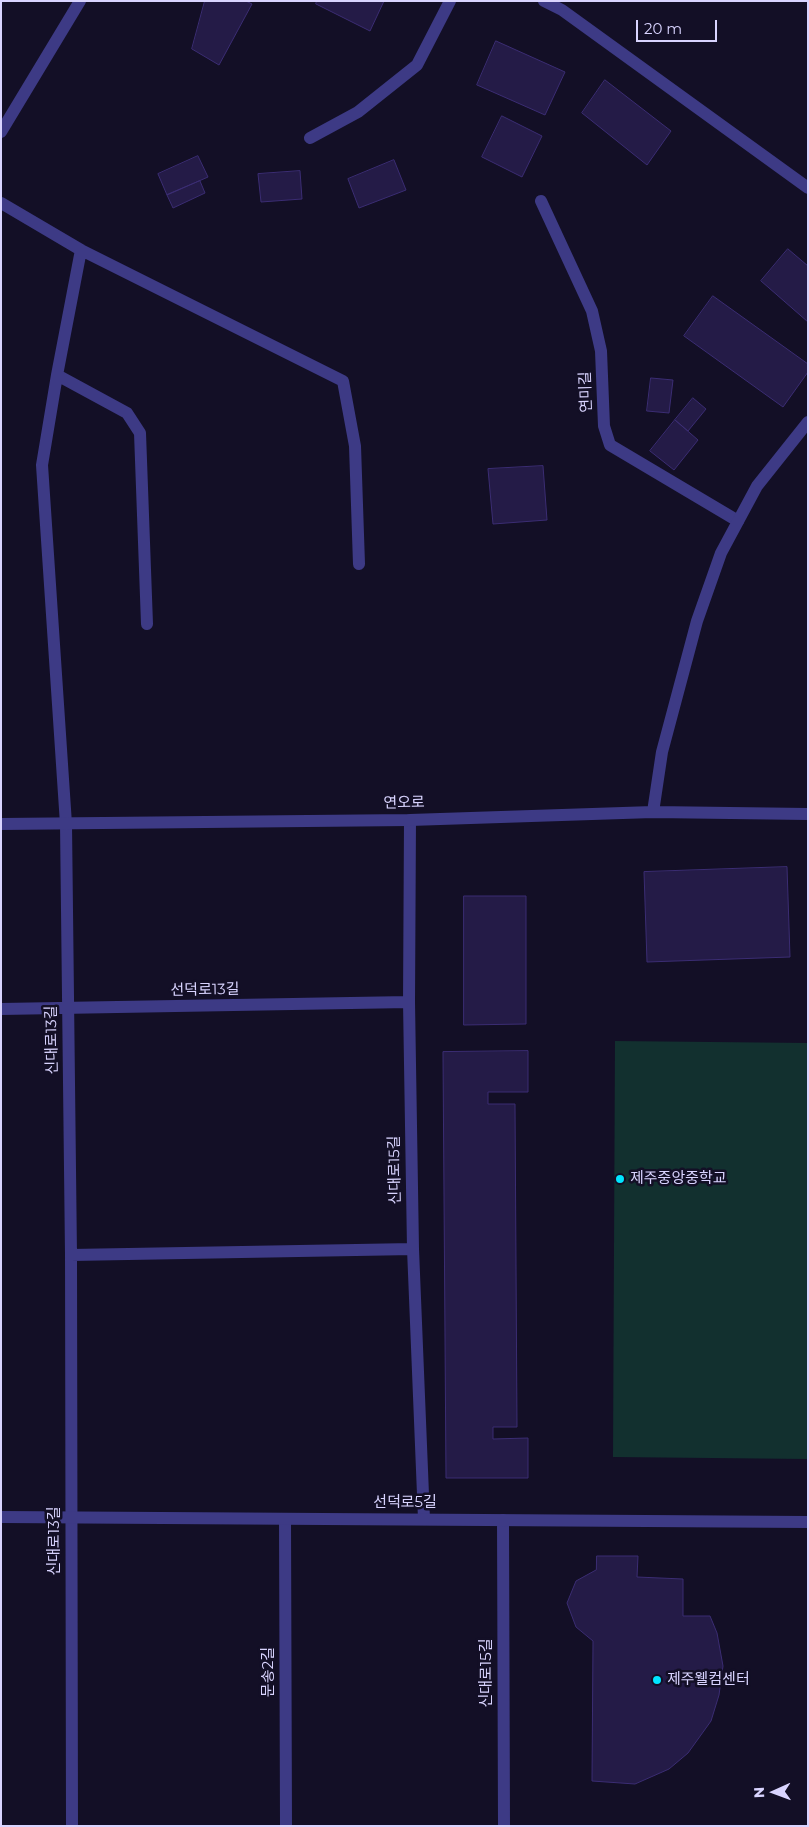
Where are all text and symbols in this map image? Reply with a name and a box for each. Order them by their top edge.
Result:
scale bar [639,10,720,42]
text: 20 m [644,19,682,38]
street label: 연미길 [576,371,596,413]
street label: 연오로 [383,794,425,812]
street label: 선덕로13길 [170,980,240,1000]
street label: 신대로13길 [42,1005,62,1075]
street label: 신대로15길 [385,1135,405,1205]
place label: 제주중앙중학교 [630,1170,727,1188]
marker: 제주중앙중학교 [614,1173,626,1185]
street label: 선덕로5길 [373,1494,437,1512]
street label: 신대로13길 [46,1506,64,1576]
street label: 신대로15길 [478,1638,496,1708]
street label: 문송2길 [260,1647,278,1697]
place label: 제주웰컴센터 [667,1671,750,1689]
marker: 제주웰컴센터 [651,1674,663,1686]
north arrow [749,1767,799,1817]
text: N [750,1787,768,1798]

